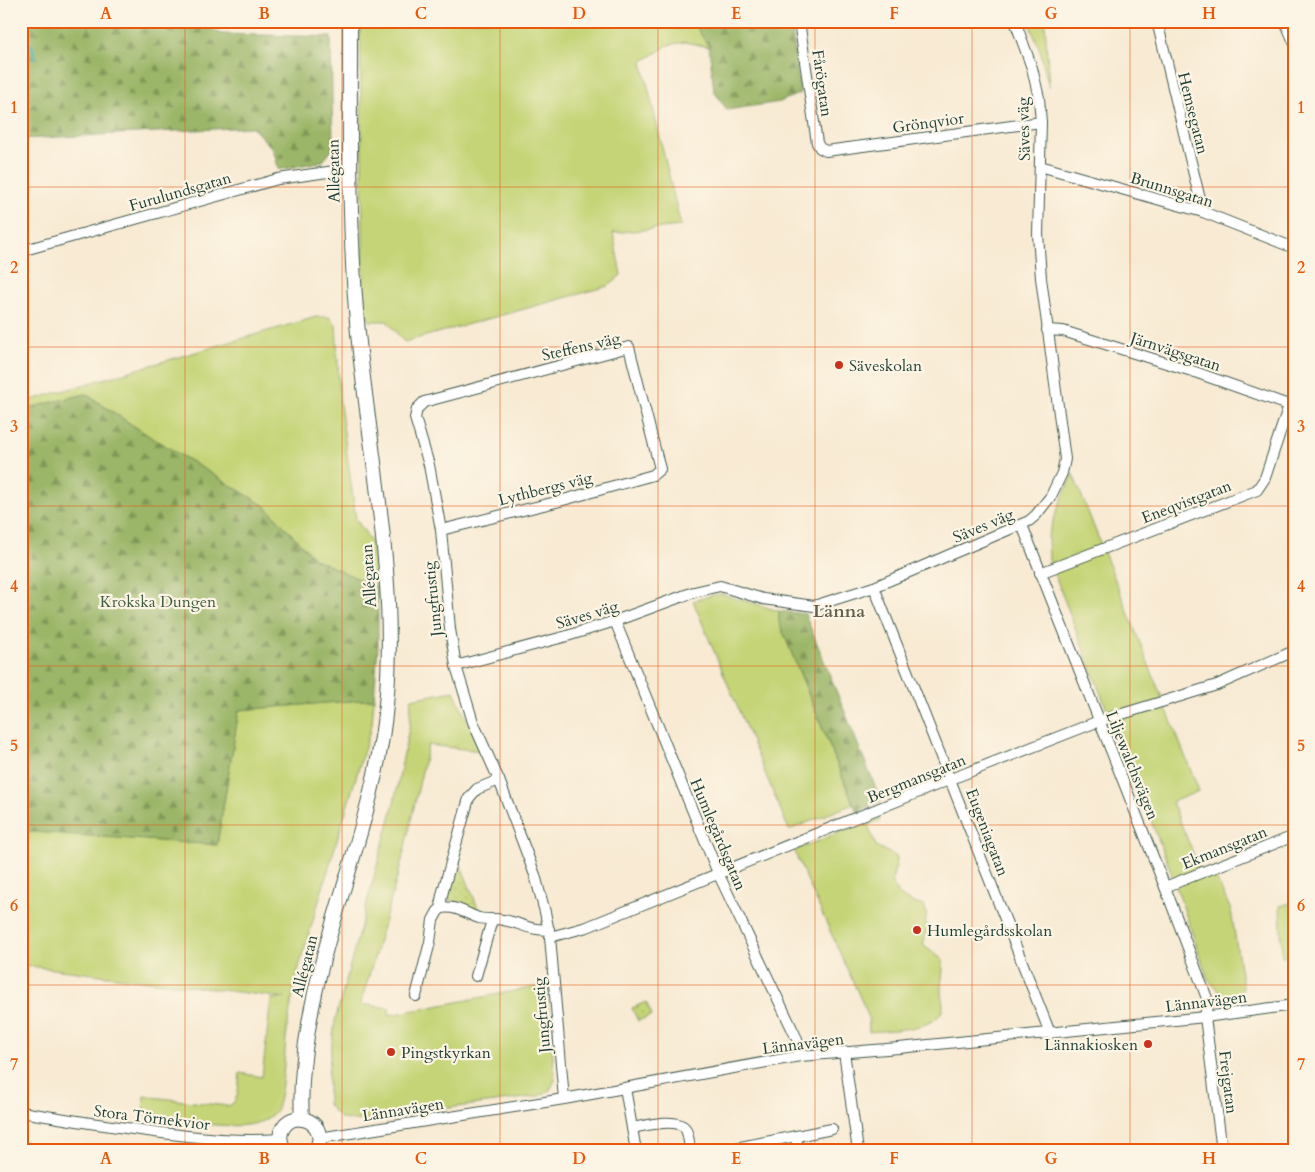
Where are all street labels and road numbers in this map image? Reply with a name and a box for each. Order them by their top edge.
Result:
street label: Fårögatan [806,48,838,118]
street label: Hemsegatan [1172,70,1214,157]
street label: Säves väg [1012,96,1036,161]
street label: Grönqvior [891,107,965,139]
street label: Allégatan [322,139,346,203]
street label: Furulundsgatan [127,167,234,217]
street label: Brunnsgatan [1127,167,1216,213]
street label: Järnvägsgatan [1126,326,1224,377]
street label: Steffens väg [540,327,623,367]
street label: Lythbergs väg [496,467,595,511]
street label: Eneqvistgatan [1138,475,1235,529]
street label: Säves väg [950,503,1017,549]
street label: Allégatan [356,543,382,608]
street label: Jungfrustig [418,560,448,640]
street label: Säves väg [553,595,621,635]
street label: Liljewalchsvägen [1100,708,1164,823]
street label: Bergmansgatan [864,749,969,809]
street label: Humlegårdsgatan [685,775,752,894]
street label: Eugeniagatan [960,785,1014,879]
street label: Ekmansgatan [1178,821,1270,875]
street label: Allégatan [287,933,323,1000]
street label: Jungfrustig [528,976,556,1056]
street label: Lännavägen [1164,986,1248,1018]
street label: Lännavägen [761,1028,845,1060]
street label: Frejgatan [1213,1049,1243,1115]
street label: Lännavägen [361,1093,446,1127]
street label: Stora Törnekvior [92,1100,211,1136]

